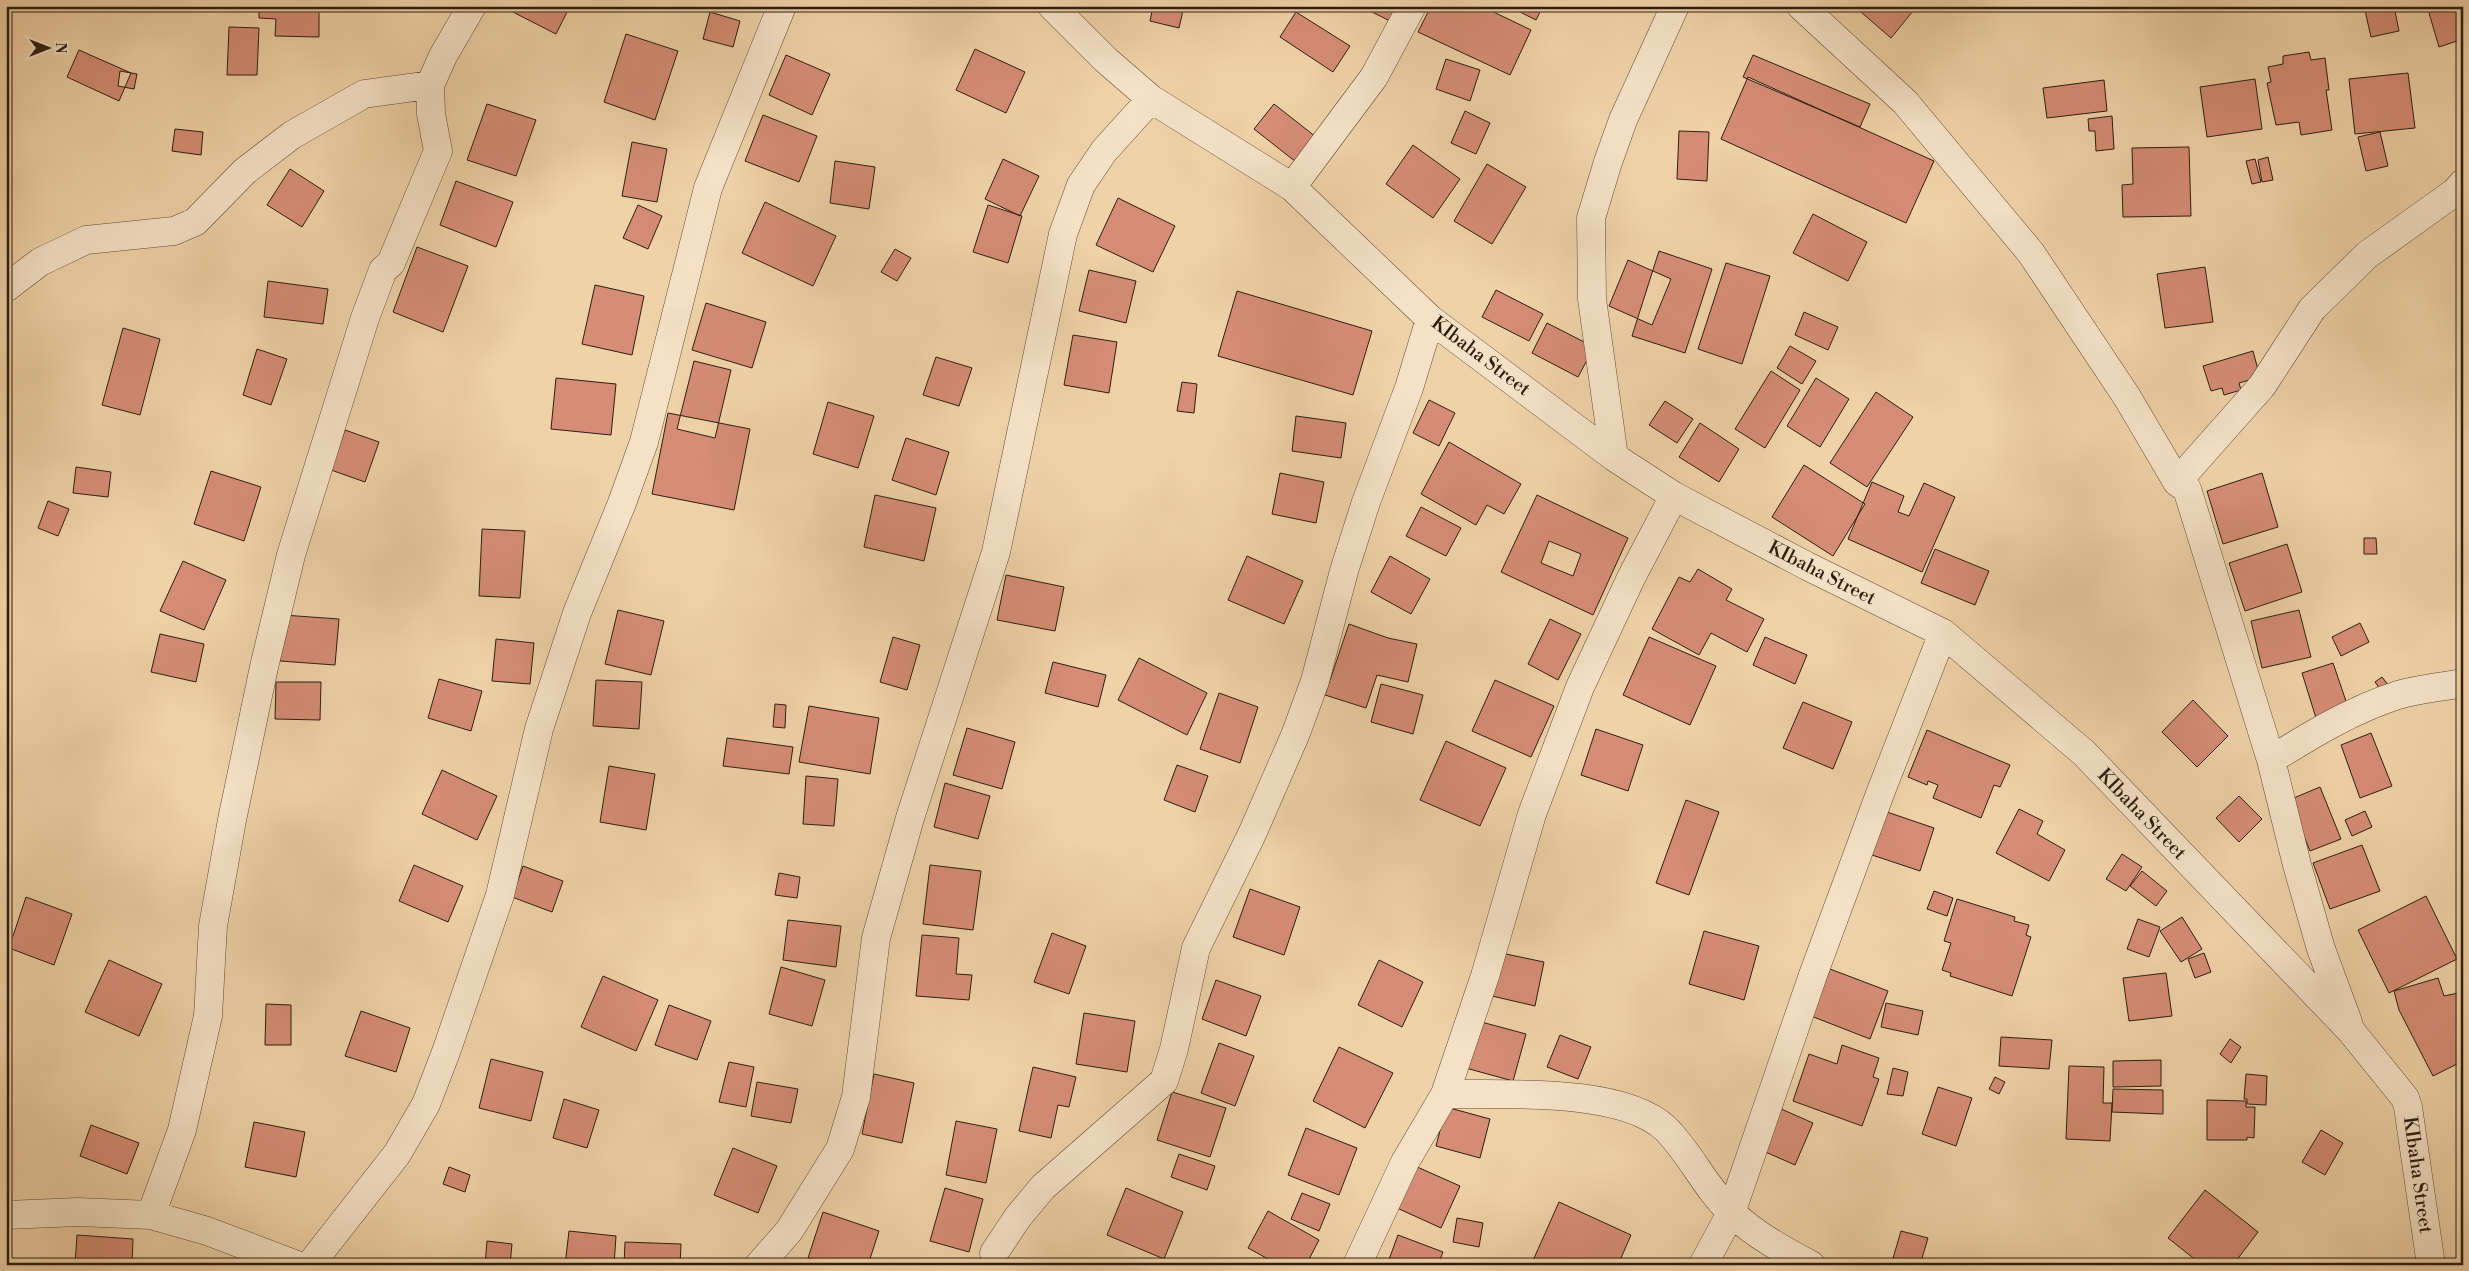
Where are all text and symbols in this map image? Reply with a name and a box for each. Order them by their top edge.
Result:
north arrow [22,22,72,72]
text: N [51,42,69,54]
street label: KIbaha Street [1427,311,1536,401]
street label: KIbaha Street [1764,536,1880,611]
street label: KIbaha Street [2092,763,2192,865]
street label: KIbaha Street [2398,1115,2438,1235]

